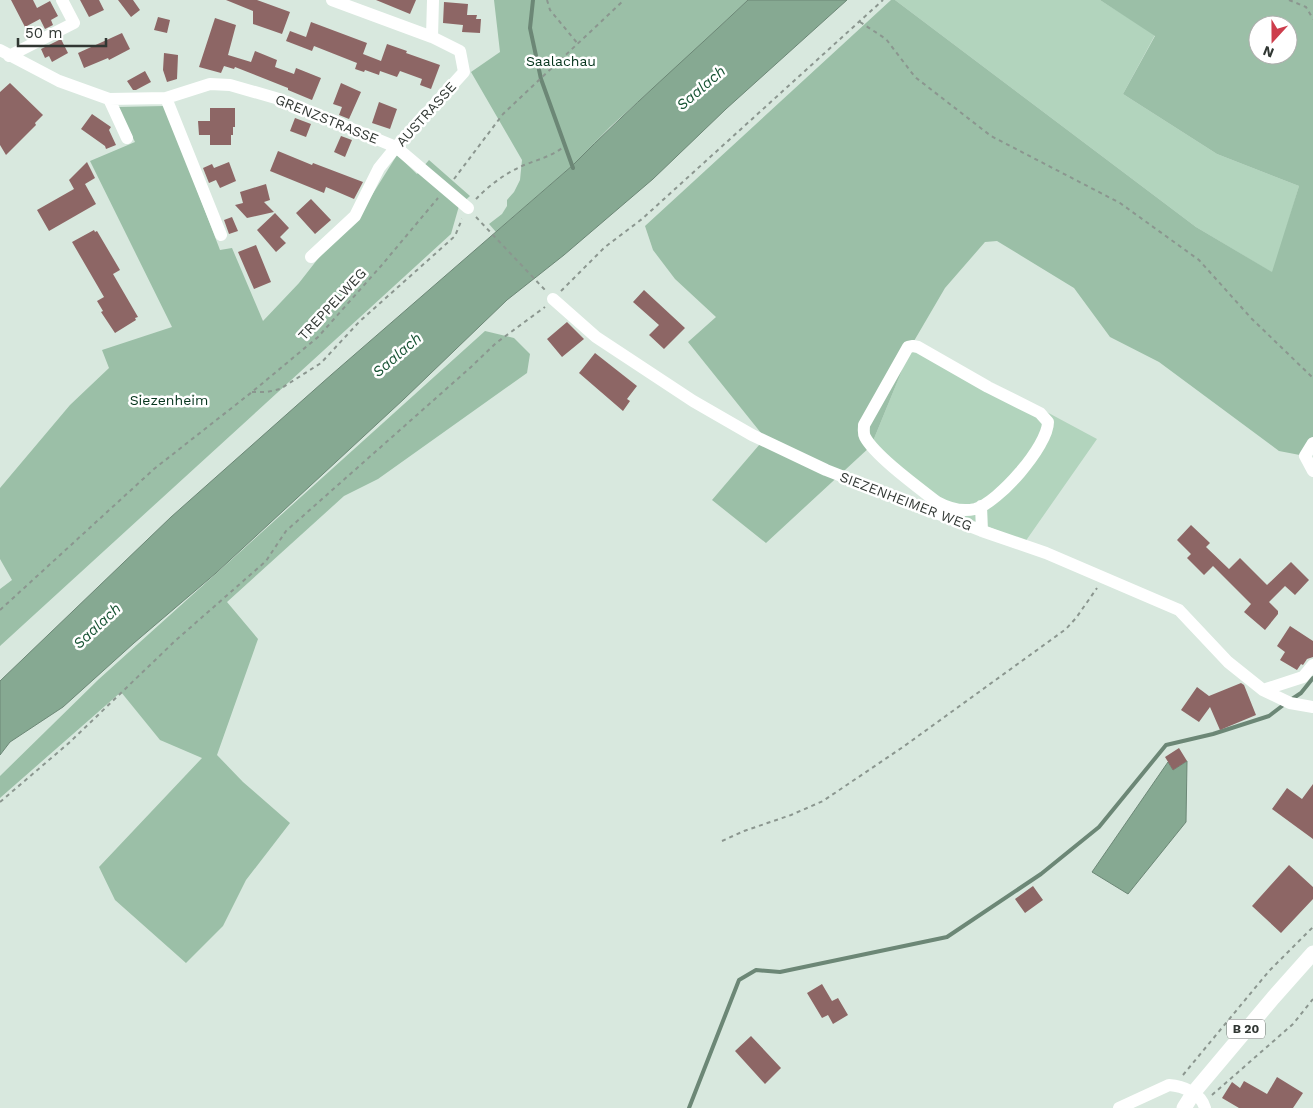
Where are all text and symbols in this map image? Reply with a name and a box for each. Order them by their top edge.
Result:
scale bar [18,15,105,47]
north arrow [1248,15,1298,65]
text: 50 m [25,24,62,42]
text: N [1261,43,1276,61]
park label: Saalachau [526,53,596,69]
water label: Saalach [673,62,729,114]
street label: AUSTRASSE [393,78,459,150]
street label: GRENZSTRASSE [273,91,381,147]
street label: TREPPELWEG [295,265,369,343]
water label: Saalach [369,329,425,381]
park label: Siezenheim [130,392,208,408]
street label: SIEZENHEIMER WEG [838,468,974,534]
water label: Saalach [69,599,125,653]
road number: B 20 [1227,1020,1265,1038]

